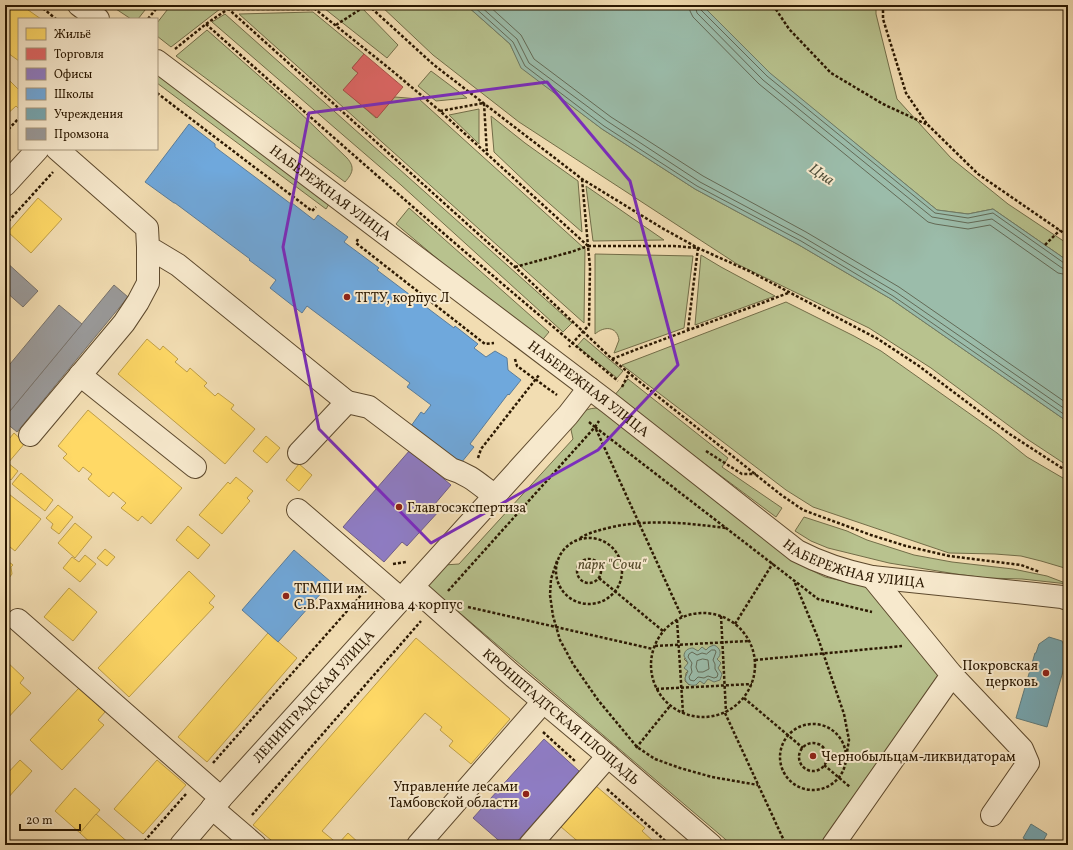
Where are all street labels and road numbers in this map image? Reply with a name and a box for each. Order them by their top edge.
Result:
street label: НАБЕРЕЖНАЯ УЛИЦА [265,141,395,246]
street label: НАБЕРЕЖНАЯ УЛИЦА [523,337,653,442]
street label: НАБЕРЕЖНАЯ УЛИЦА [778,535,926,594]
street label: ЛЕНИНГРАДСКАЯ УЛИЦА [249,627,380,768]
street label: КРОНШТАДТСКАЯ ПЛОЩАДЬ [478,645,643,790]

